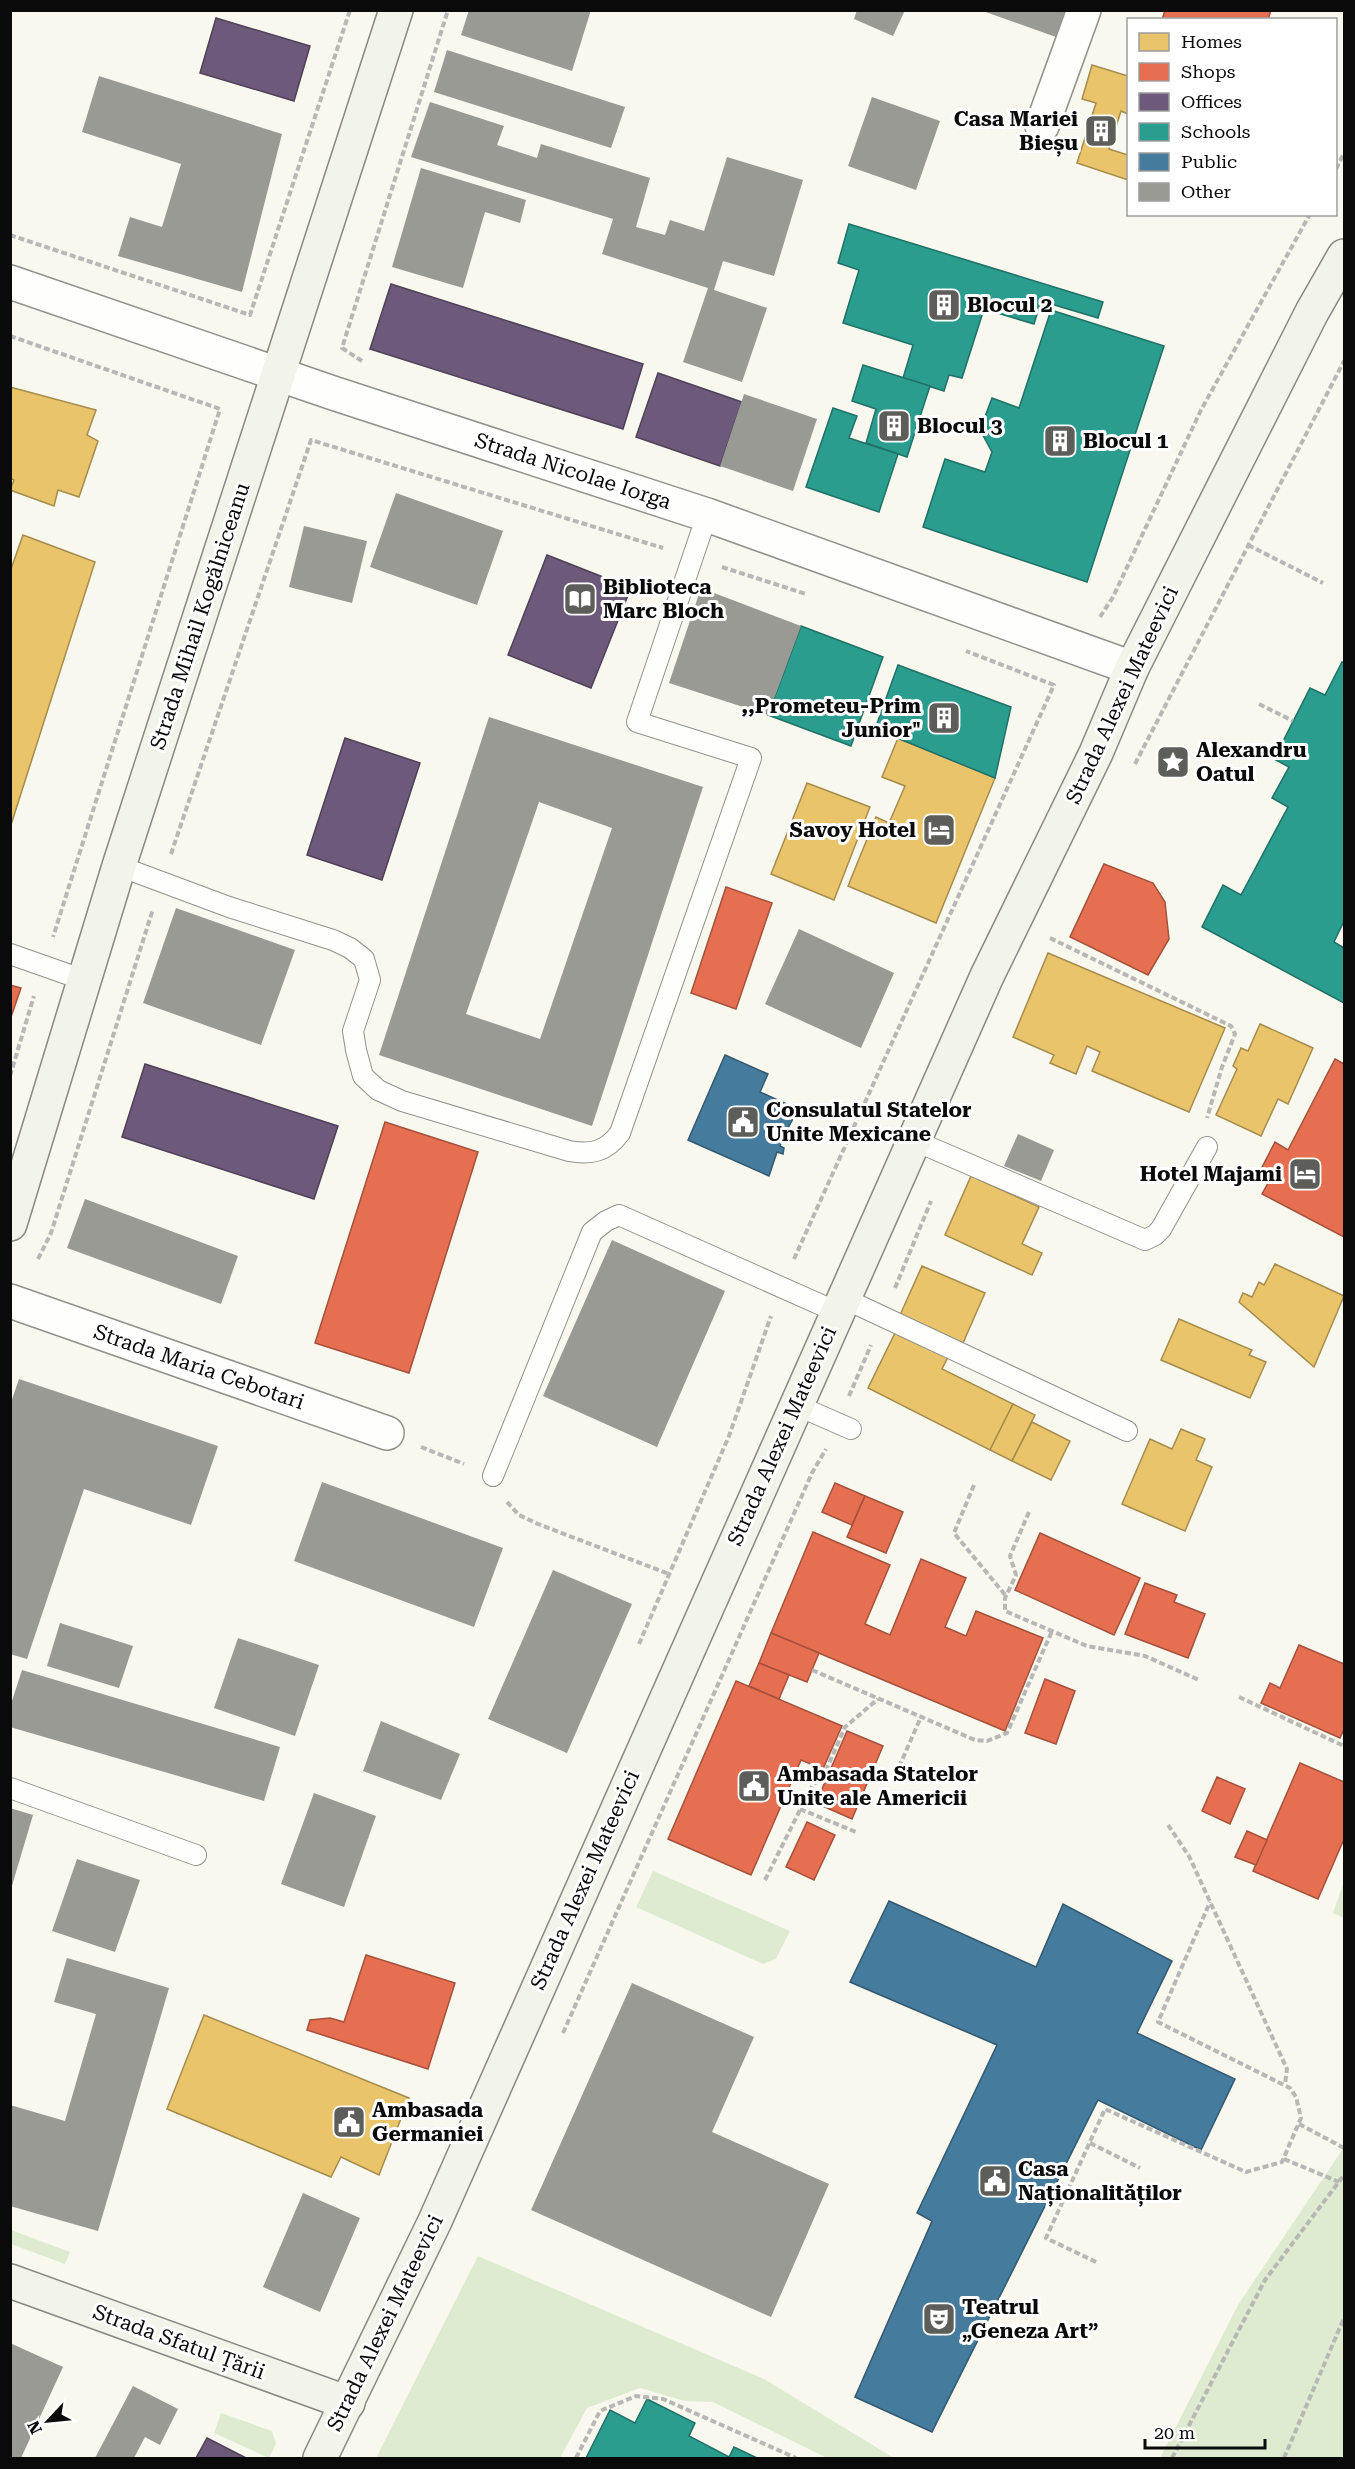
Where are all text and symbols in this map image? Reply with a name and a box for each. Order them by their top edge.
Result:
legend [1127,18,1337,216]
text: Homes [1181,31,1242,52]
text: Shops [1181,61,1235,82]
text: Offices [1181,91,1242,112]
place label: Casa Mariei Bieșu [954,107,1078,157]
building icon: Casa Mariei Bieșu [1083,113,1119,149]
text: Schools [1181,121,1250,142]
text: Public [1181,151,1237,172]
text: Other [1181,181,1231,202]
building icon: Blocul 2 [926,287,962,323]
place label: Blocul 2 [967,293,1053,317]
building icon: Blocul 3 [876,408,912,444]
place label: Blocul 3 [917,414,1003,438]
building icon: Blocul 1 [1042,423,1078,459]
street label: Strada Nicolae Iorga [472,428,675,514]
place label: Blocul 1 [1083,429,1169,453]
street label: Strada Mihail Kogălniceanu [145,480,255,752]
place label: Biblioteca Marc Bloch [603,575,724,623]
library icon: Biblioteca Marc Bloch [562,581,598,617]
street label: Strada Alexei Mateevici [1061,582,1183,808]
place label: ,,Prometeu-Prim Junior" [741,694,921,742]
building icon: ,,Prometeu-Prim Junior" [926,700,962,736]
place label: Alexandru Oatul [1196,738,1307,786]
place icon: Alexandru Oatul [1155,744,1191,780]
hotel icon: Savoy Hotel [921,812,957,848]
place label: Savoy Hotel [790,818,916,842]
place label: Consulatul Statelor Unite Mexicane [766,1098,972,1146]
public building icon: Consulatul Statelor Unite Mexicane [725,1104,761,1140]
hotel icon: Hotel Majami [1287,1156,1323,1192]
place label: Hotel Majami [1140,1162,1282,1186]
street label: Strada Maria Cebotari [91,1320,308,1414]
street label: Strada Alexei Mateevici [723,1322,841,1549]
place label: Ambasada Statelor Unite ale Americii [777,1762,979,1810]
street label: Strada Alexei Mateevici [526,1766,644,1993]
public building icon: Ambasada Statelor Unite ale Americii [736,1768,772,1804]
place label: Ambasada Germaniei [372,2098,484,2146]
public building icon: Ambasada Germaniei [331,2104,367,2140]
place label: Casa Naționalităților [1018,2157,1182,2207]
public building icon: Casa Naționalităților [977,2163,1013,2199]
street label: Strada Alexei Mateevici [322,2211,448,2435]
place label: Teatrul „Geneza Art” [962,2295,1098,2343]
street label: Strada Sfatul Țării [89,2300,269,2386]
theatre icon: Teatrul „Geneza Art” [921,2301,957,2337]
north arrow [18,2391,78,2451]
scale bar [1145,2412,1265,2450]
text: N [24,2418,46,2437]
text: 20 m [1154,2422,1195,2443]

